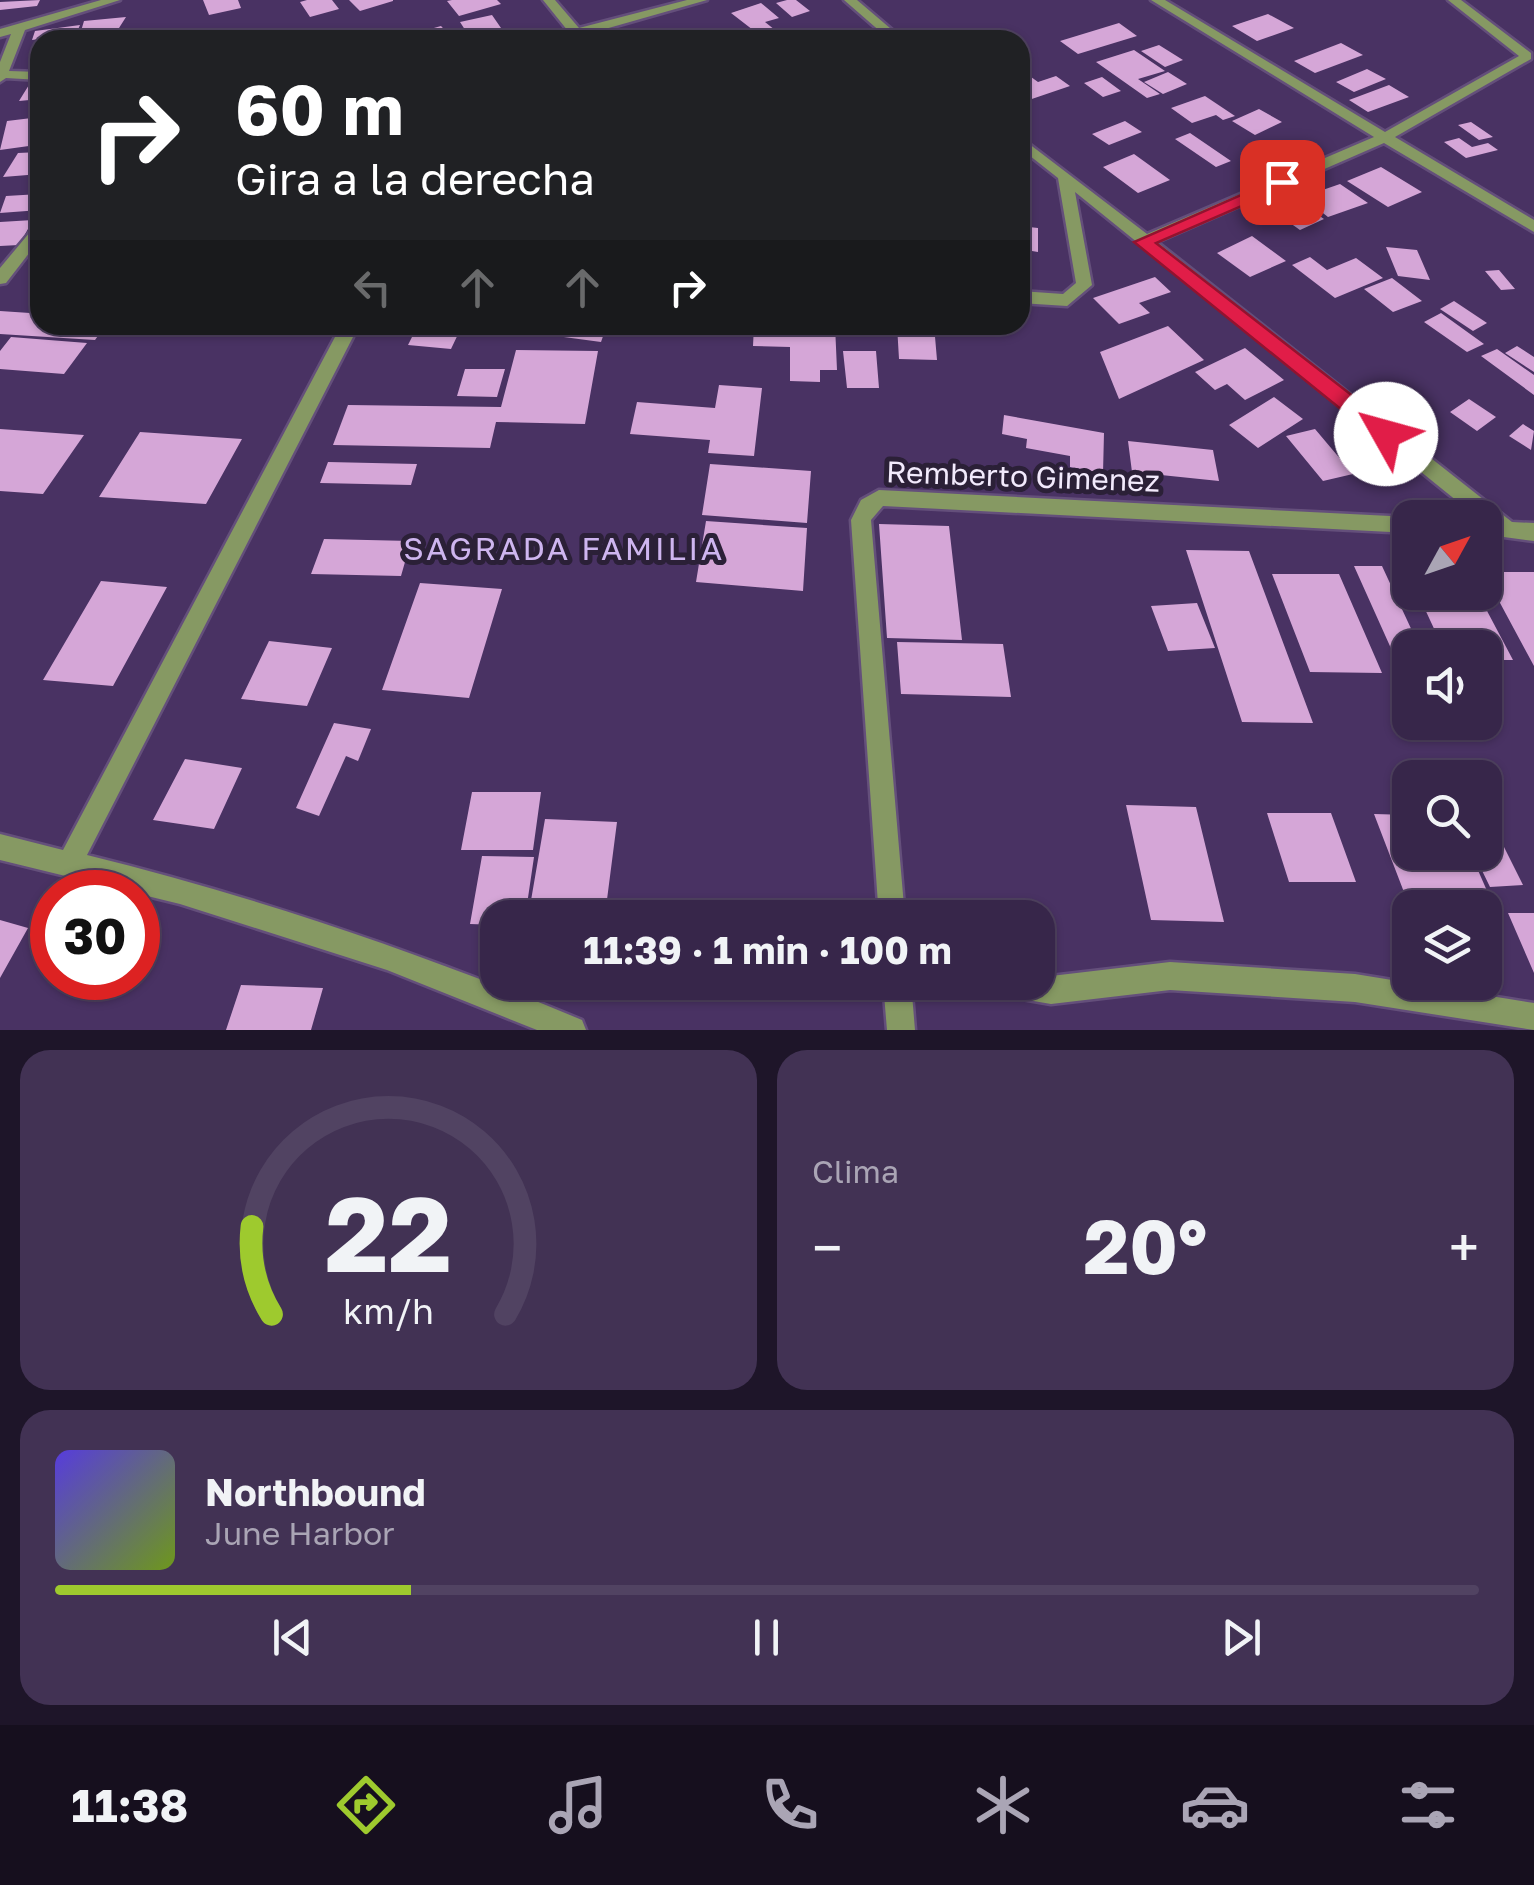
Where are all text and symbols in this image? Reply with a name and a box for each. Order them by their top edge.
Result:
text: 60 m [235,66,404,150]
icon: right [70,70,200,200]
pin [1240,140,1325,225]
text: Gira a la derecha [235,151,595,205]
icon: arrive [1255,155,1310,210]
icon: left [345,260,400,315]
icon: ahead [450,260,505,315]
icon: ahead [555,260,610,315]
icon: right [660,260,715,315]
position arrow [1334,382,1438,486]
street label: Remberto Gimenez [885,453,1161,499]
north arrow [1392,500,1502,610]
map controls [1392,500,1502,1000]
district label: SAGRADA FAMILIA [403,529,725,567]
button: sound [1392,630,1502,740]
button: search [1392,760,1502,870]
speed limit sign: 30 [30,870,160,1000]
button: layers [1392,890,1502,1000]
text: 11:39 · 1 min · 100 m [583,927,952,972]
text: Clima [812,1152,899,1190]
text: 22 [325,1170,452,1295]
text: 20° [1084,1200,1207,1291]
text: − [812,1214,842,1280]
text: + [1449,1214,1479,1280]
text: km/h [343,1289,434,1332]
text: Northbound [205,1469,426,1514]
text: June Harbor [205,1514,395,1552]
icon: previous [265,1610,320,1665]
icon: pause [739,1610,794,1665]
icon: next [1214,1610,1269,1665]
icon: directions [331,1770,401,1840]
icon: music [543,1770,613,1840]
icon: phone [755,1770,825,1840]
icon: climate [968,1770,1038,1840]
icon: car [1180,1770,1250,1840]
icon: filters [1393,1770,1463,1840]
text: 11:38 [71,1778,188,1832]

